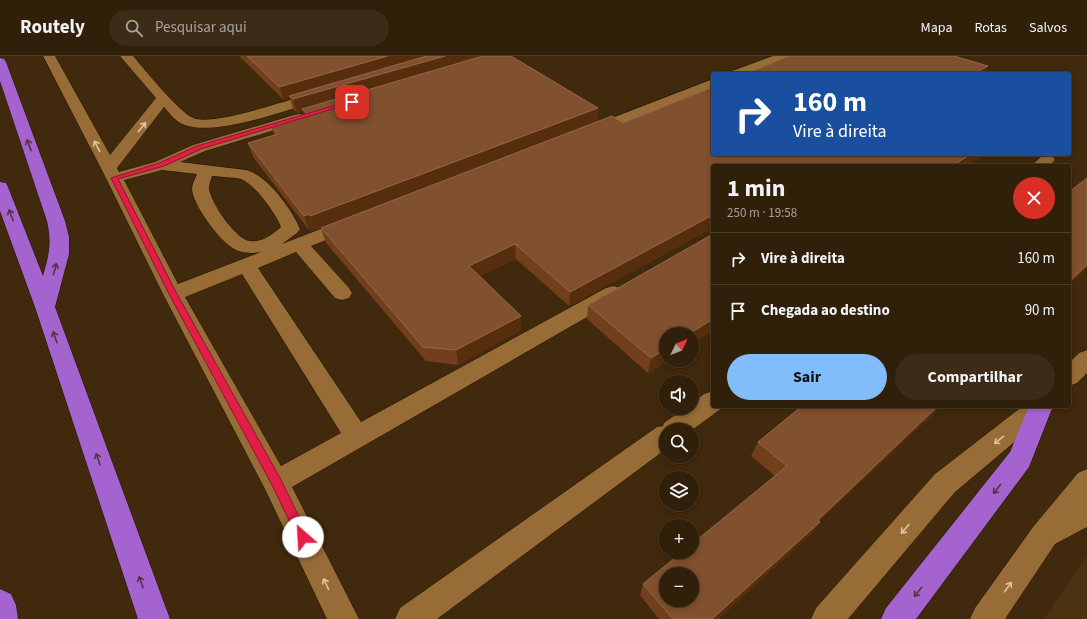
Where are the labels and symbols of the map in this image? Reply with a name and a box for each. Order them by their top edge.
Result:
pin [335,85,369,119]
one-way arrow [138,122,146,133]
one-way arrow [25,139,33,151]
one-way arrow [93,141,100,153]
one-way arrow [6,209,14,221]
one-way arrow [52,263,59,276]
north arrow [659,327,699,367]
one-way arrow [51,331,59,343]
one-way arrow [994,436,1005,445]
one-way arrow [94,454,102,466]
one-way arrow [993,484,1001,495]
position arrow [282,516,324,558]
one-way arrow [901,524,910,535]
one-way arrow [137,576,144,589]
one-way arrow [322,578,329,590]
one-way arrow [1004,582,1012,593]
one-way arrow [913,587,922,598]

